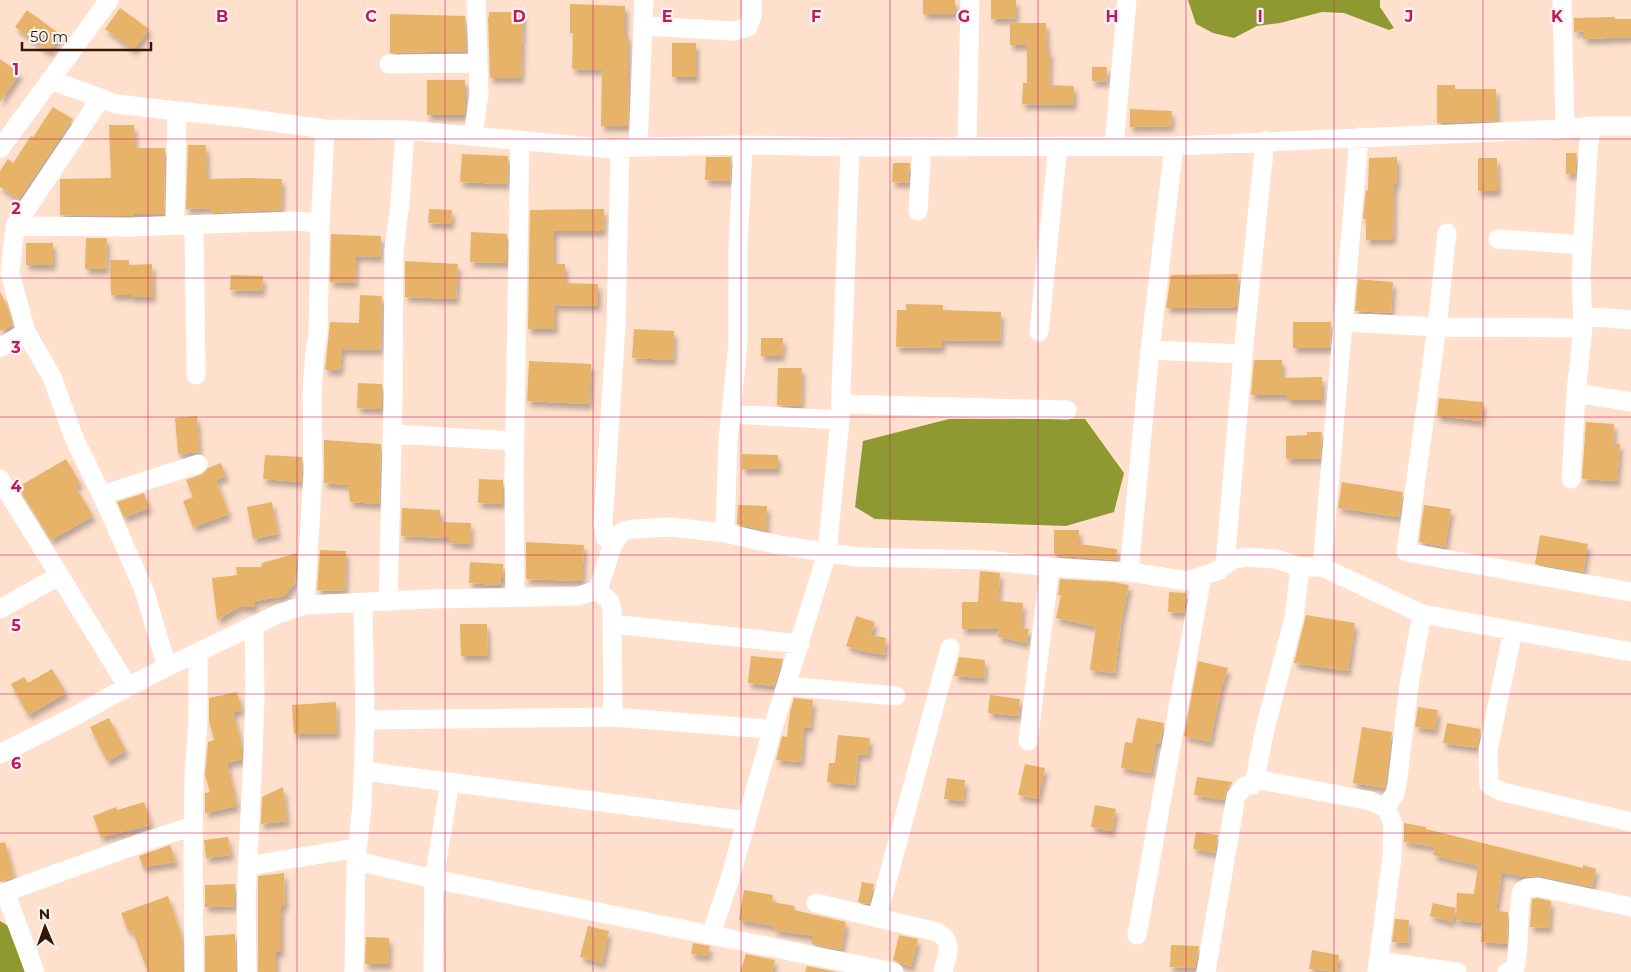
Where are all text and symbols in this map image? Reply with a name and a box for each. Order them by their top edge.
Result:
text: B [216,7,228,26]
text: C [365,7,377,26]
text: D [512,7,526,26]
text: E [662,7,672,26]
text: F [811,7,821,26]
text: G [958,7,970,26]
text: H [1106,7,1118,26]
text: I [1257,7,1263,26]
text: J [1404,7,1413,26]
text: K [1551,7,1564,26]
scale bar [22,20,151,52]
text: 50 m [30,27,68,46]
text: 1 [13,60,19,79]
text: 2 [11,199,21,218]
text: 3 [10,338,21,357]
text: 4 [10,477,22,496]
text: 5 [11,616,21,635]
text: 6 [11,754,21,773]
north arrow [20,902,70,952]
text: N [39,905,51,923]

